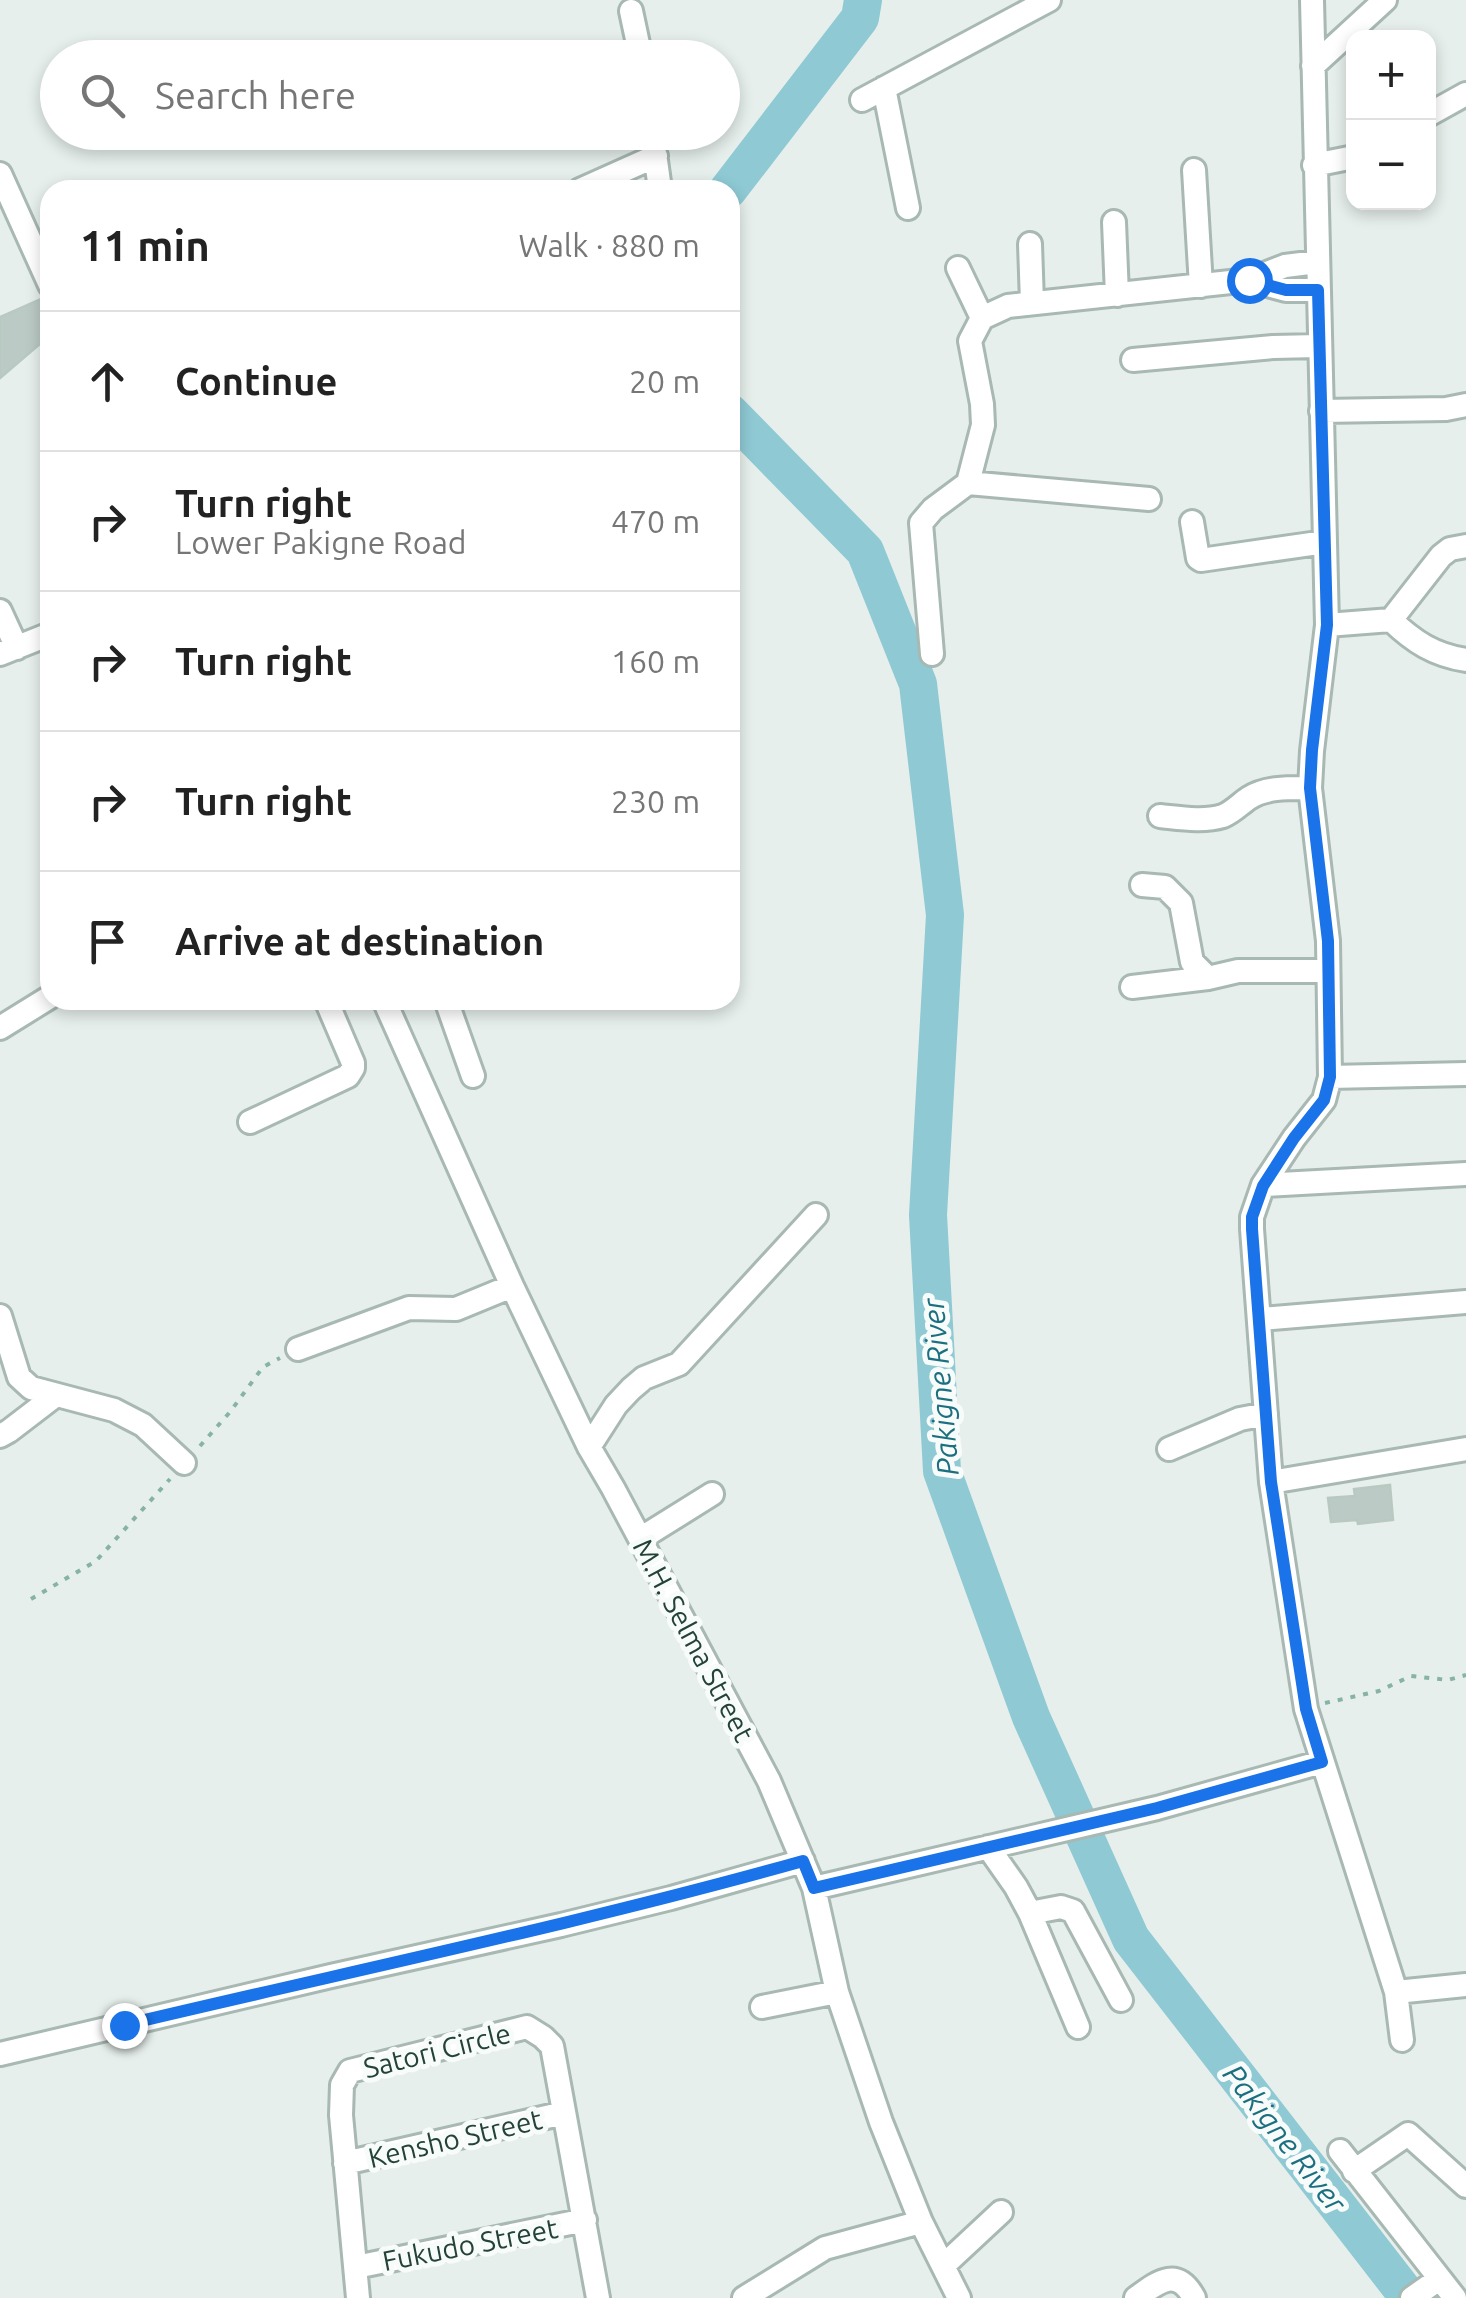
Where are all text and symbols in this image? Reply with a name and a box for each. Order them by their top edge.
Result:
map controls [1346,30,1436,210]
button: + [1346,30,1436,120]
search box [40,40,740,150]
icon: search [75,68,130,123]
text: Search here [155,74,356,116]
button: − [1346,120,1436,210]
text: 11 min [80,222,210,269]
text: Walk · 880 m [518,227,700,263]
route start [1227,258,1273,304]
icon: ahead [80,354,135,409]
text: Continue [175,360,337,402]
text: 20 m [629,363,700,399]
text: Turn right [175,482,352,524]
icon: right [80,494,135,549]
text: 470 m [611,503,700,539]
text: Lower Pakigne Road [175,524,467,560]
icon: right [80,634,135,689]
text: Turn right [175,640,352,682]
text: 160 m [611,643,700,679]
icon: right [80,774,135,829]
text: Turn right [175,780,352,822]
text: 230 m [611,783,700,819]
icon: arrive [80,914,135,969]
text: Arrive at destination [175,920,544,962]
water label: Pakigne River [915,1295,965,1477]
street label: M.H. Selma Street [628,1534,760,1746]
route end [102,2003,148,2049]
street label: Satori Circle [360,2017,514,2083]
water label: Pakigne River [1217,2057,1354,2220]
street label: Kensho Street [365,2103,545,2173]
street label: Fukudo Street [380,2212,560,2276]

